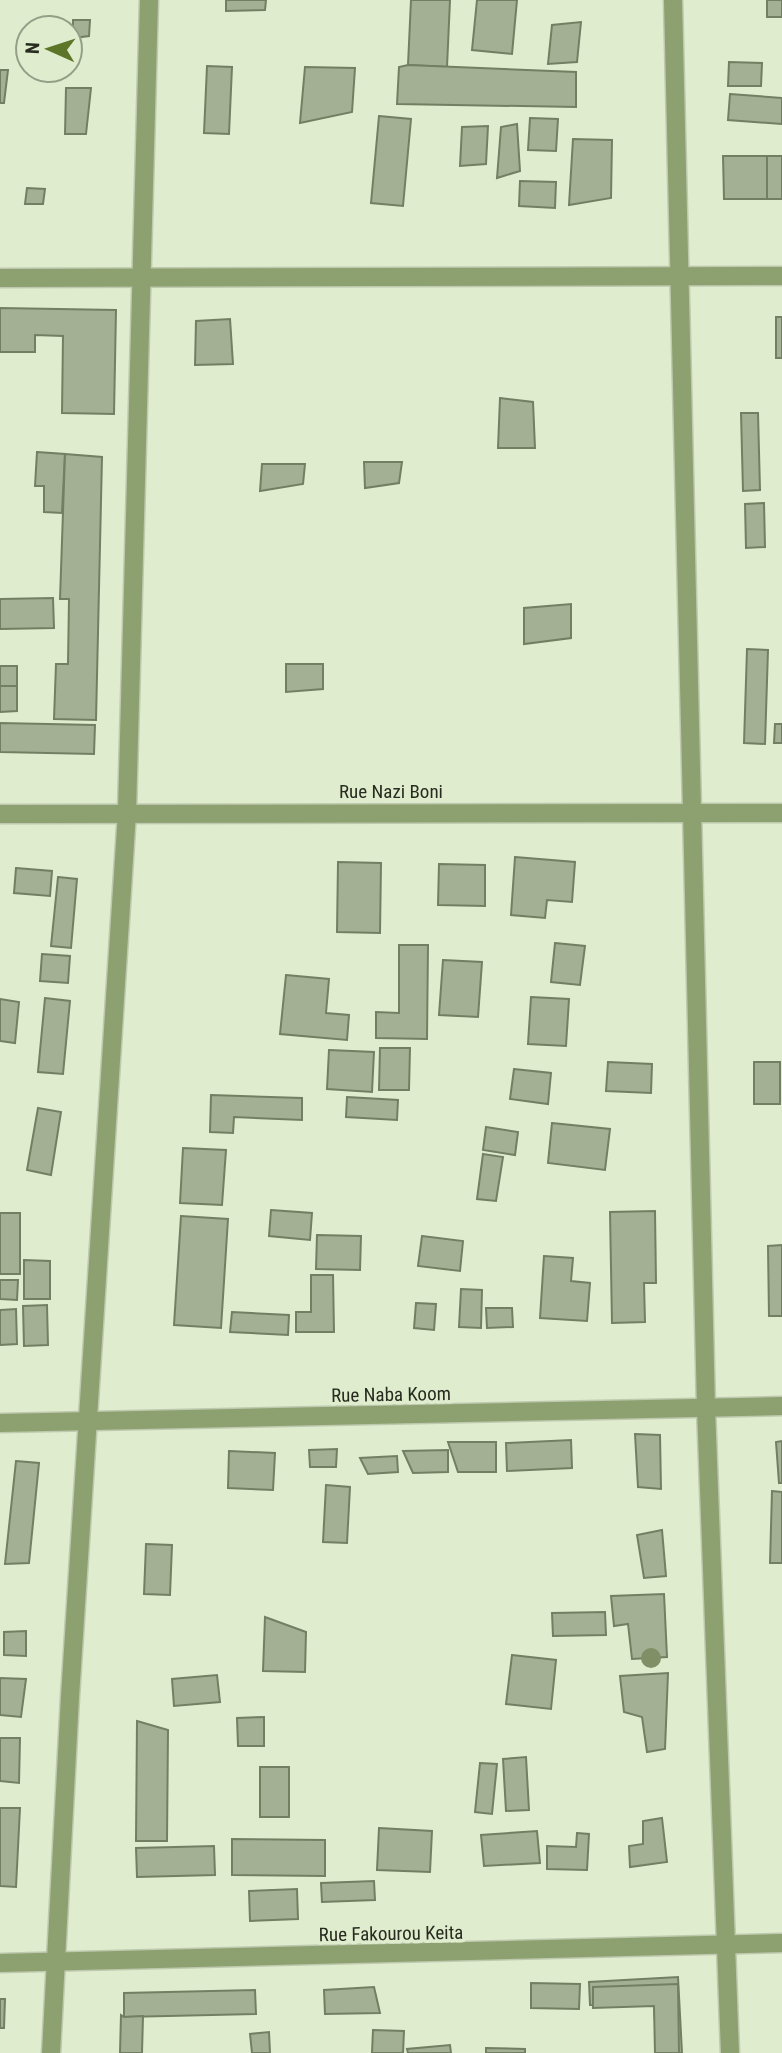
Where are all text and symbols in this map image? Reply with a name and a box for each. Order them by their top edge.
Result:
north arrow [14,14,84,84]
text: N [21,42,44,55]
street label: Rue Nazi Boni [339,780,443,803]
street label: Rue Naba Koom [331,1382,451,1407]
street label: Rue Fakourou Keita [319,1921,463,1946]

